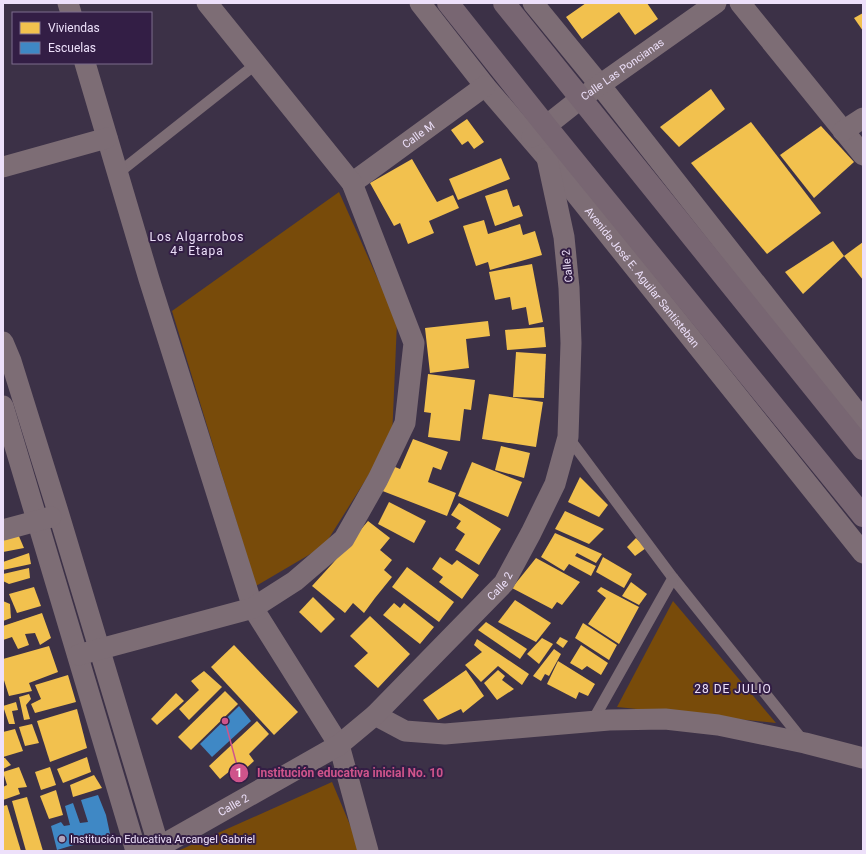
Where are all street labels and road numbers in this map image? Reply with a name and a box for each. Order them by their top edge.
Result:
street label: Calle Las Poncianas [578,36,667,103]
street label: Calle M [400,119,437,151]
street label: Avenida José E. Aguilar Santisteban [582,205,702,350]
street label: Calle 2 [559,249,576,283]
street label: Calle 2 [485,570,516,603]
street label: Calle 2 [216,791,251,819]

